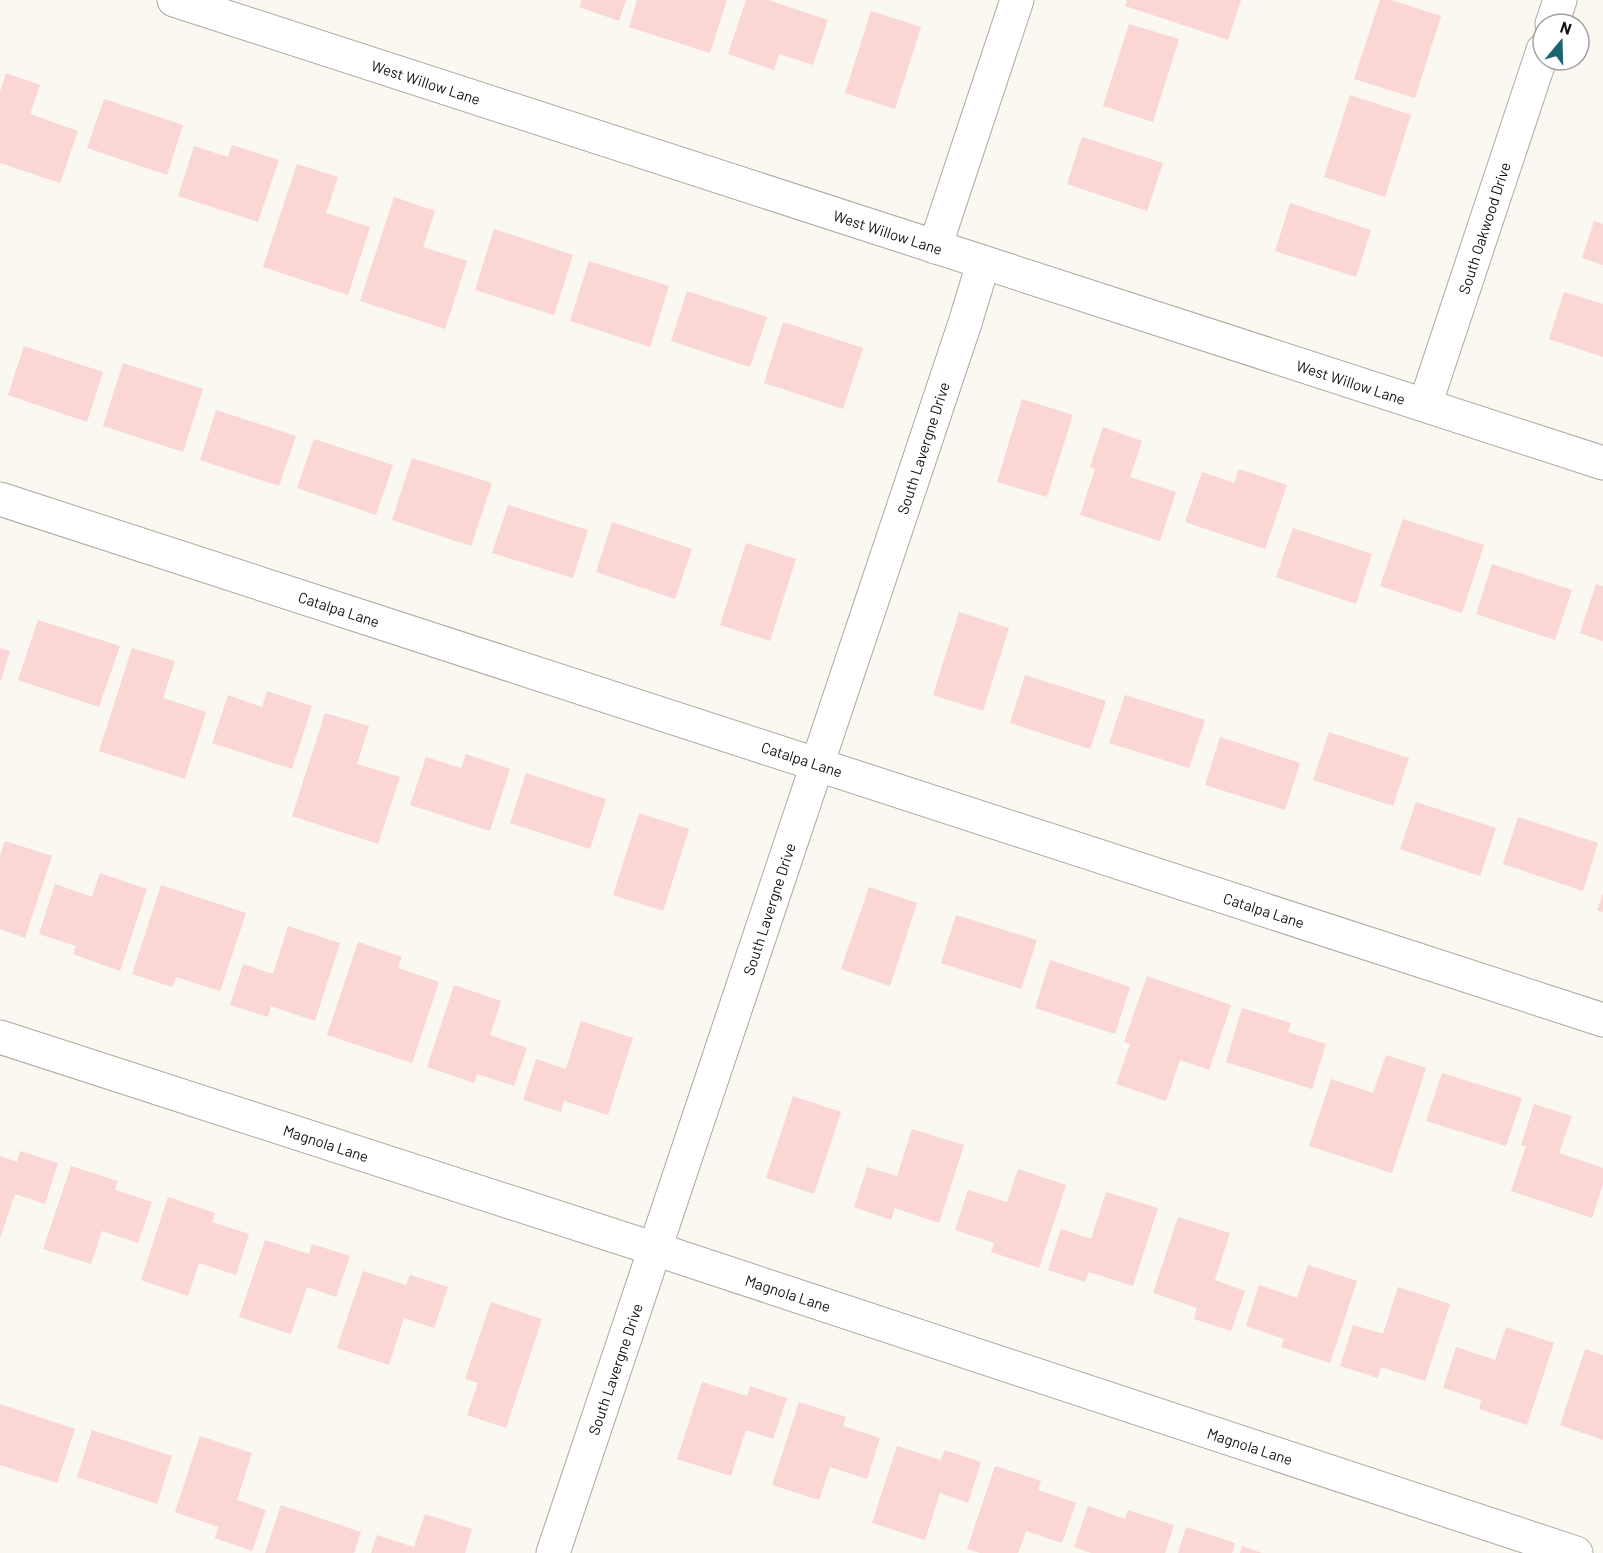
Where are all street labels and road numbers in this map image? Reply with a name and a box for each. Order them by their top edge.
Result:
street label: West Willow Lane [369,56,483,108]
street label: South Oakwood Drive [1454,160,1514,296]
street label: West Willow Lane [831,206,945,258]
street label: West Willow Lane [1294,356,1408,408]
street label: South Lavergne Drive [893,380,953,516]
street label: Catalpa Lane [296,587,382,631]
street label: Catalpa Lane [759,737,845,781]
street label: South Lavergne Drive [739,841,799,977]
street label: Catalpa Lane [1221,888,1307,932]
street label: Magnola Lane [281,1121,371,1165]
street label: Magnola Lane [743,1271,833,1315]
street label: South Lavergne Drive [584,1301,646,1437]
street label: Magnola Lane [1205,1424,1295,1468]

